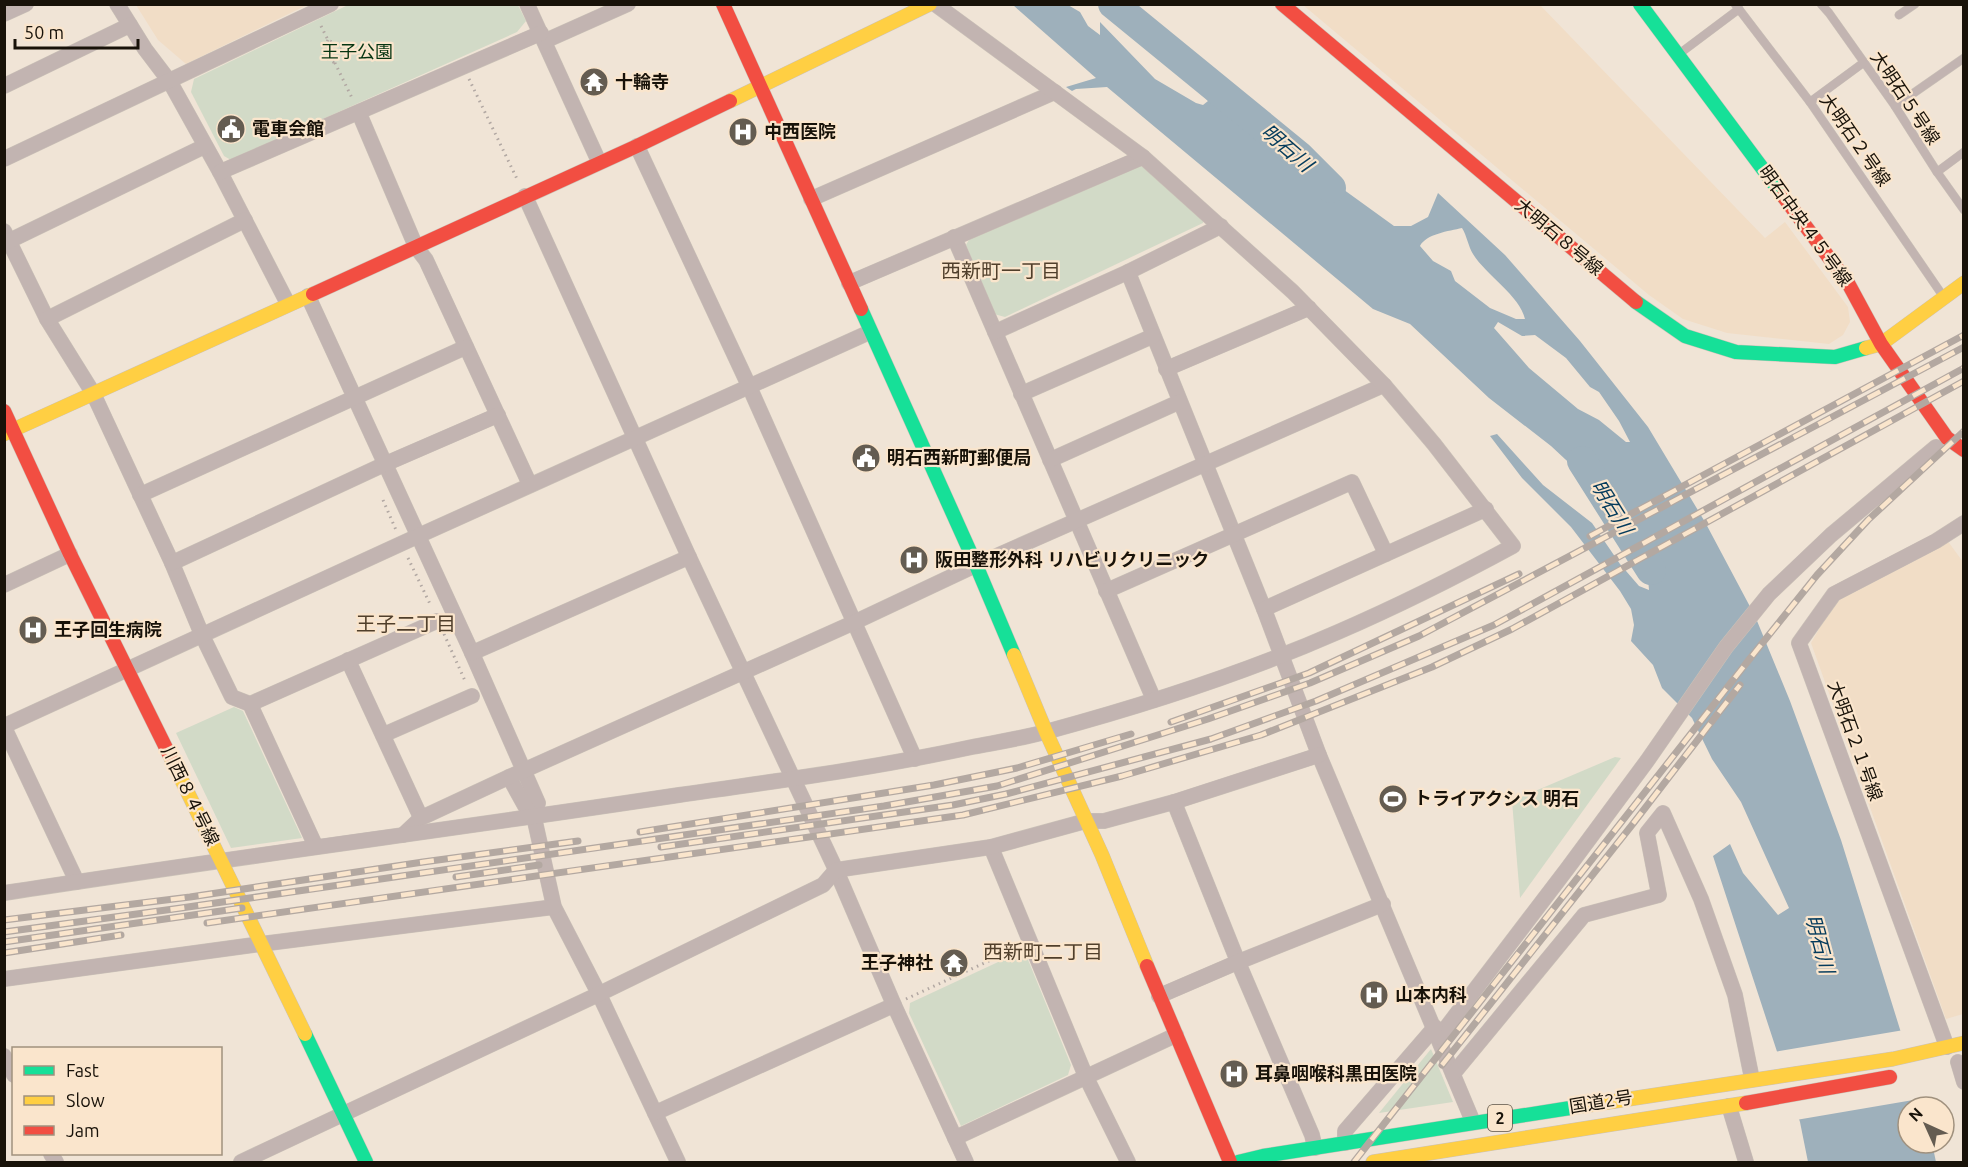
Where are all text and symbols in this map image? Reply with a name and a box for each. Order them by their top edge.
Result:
scale bar [15,12,138,50]
text: 50 m [24,22,64,42]
park label: 王子公園 [321,41,393,61]
street label: 大明石５号線 [1867,47,1944,148]
temple icon: 十輪寺 [578,66,610,98]
place label: 十輪寺 [615,71,669,91]
street label: 大明石２号線 [1817,89,1895,189]
public building icon: 電車会館 [215,113,247,145]
hospital icon: 中西医院 [727,116,759,148]
place label: 電車会館 [252,118,324,138]
water label: 明石川 [1257,119,1319,177]
place label: 中西医院 [764,121,836,141]
street label: 明石中央４５号線 [1755,161,1856,290]
street label: 大明石８号線 [1512,194,1607,279]
district label: 西新町一丁目 [941,259,1061,282]
public building icon: 明石西新町郵便局 [850,442,882,474]
place label: 明石西新町郵便局 [887,447,1031,467]
water label: 明石川 [1587,475,1639,540]
hospital icon: 阪田整形外科 リハビリクリニック [898,544,930,576]
place label: 阪田整形外科 リハビリクリニック [935,549,1209,569]
district label: 王子二丁目 [356,612,456,635]
hospital icon: 王子回生病院 [17,614,49,646]
place label: 王子回生病院 [54,619,162,639]
street label: 大明石２１号線 [1825,678,1887,803]
street label: 川西８４号線 [158,743,224,848]
sports icon: トライアクシス 明石 [1377,783,1409,815]
place label: トライアクシス 明石 [1414,788,1579,808]
water label: 明石川 [1802,912,1840,978]
district label: 西新町二丁目 [983,940,1103,963]
temple icon: 王子神社 [938,947,970,979]
place label: 王子神社 [861,952,933,972]
hospital icon: 山本内科 [1358,979,1390,1011]
place label: 山本内科 [1395,984,1467,1004]
legend [12,1047,222,1155]
hospital icon: 耳鼻咽喉科黒田医院 [1218,1058,1250,1090]
text: Fast [66,1060,99,1080]
place label: 耳鼻咽喉科黒田医院 [1255,1063,1417,1083]
street label: 国道2号 [1568,1086,1634,1116]
text: Slow [66,1090,105,1110]
north arrow [1896,1095,1956,1155]
text: N [1905,1104,1926,1125]
road number: 2 [1488,1105,1512,1131]
text: Jam [66,1120,100,1140]

